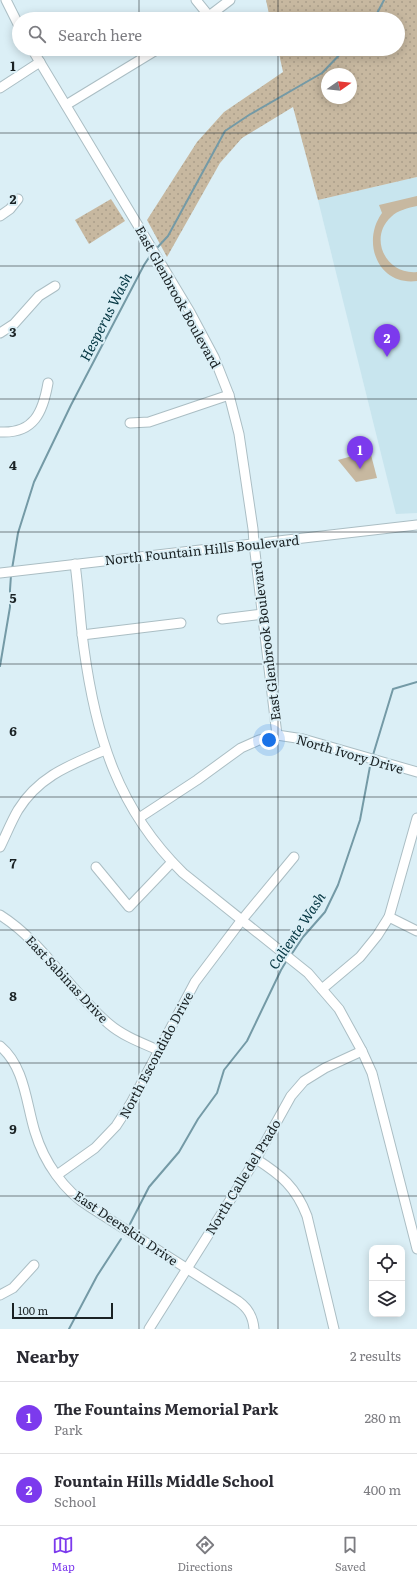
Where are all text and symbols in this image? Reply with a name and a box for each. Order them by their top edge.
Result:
search box [12,12,405,56]
icon: search [26,23,48,45]
text: Search here [58,23,142,46]
text: 1 [10,56,16,75]
north arrow [321,68,357,104]
text: 2 [10,189,17,208]
street label: East Glenbrook Boulevard [131,222,226,372]
water label: Hesperus Wash [74,268,136,364]
text: 3 [9,322,17,341]
pin: 2 [374,324,400,357]
pin: 1 [347,436,373,469]
text: 4 [9,455,17,474]
street label: North Fountain Hills Boulevard [104,530,300,569]
street label: East Glenbrook Boulevard [246,560,285,722]
text: 5 [9,588,17,607]
text: 6 [9,721,17,740]
street label: North Ivory Drive [294,729,406,778]
your location [259,730,279,750]
text: 7 [9,853,17,872]
water label: Caliente Wash [263,887,330,973]
street label: East Sabinas Drive [22,931,113,1027]
text: 8 [9,986,17,1005]
street label: North Escondido Drive [114,988,197,1122]
street label: North Calle del Prado [200,1115,285,1238]
text: 9 [9,1119,17,1138]
street label: East Deerskin Drive [71,1186,182,1270]
map controls [369,1245,405,1317]
button: locate [369,1245,405,1281]
button: layers [369,1281,405,1317]
scale bar [12,1301,113,1320]
text: 100 m [18,1302,48,1318]
text: Nearby [16,1343,79,1368]
text: 2 results [350,1346,401,1365]
text: The Fountains Memorial Park [54,1397,278,1420]
text: 1 [26,1408,32,1427]
text: 280 m [365,1408,401,1427]
text: Park [54,1420,83,1439]
text: Fountain Hills Middle School [54,1469,274,1492]
text: 2 [26,1480,32,1499]
text: 400 m [364,1480,401,1499]
text: School [54,1492,96,1511]
tab: Map [51,1534,75,1574]
tab: Directions [177,1534,232,1574]
tab: Saved [335,1534,366,1574]

